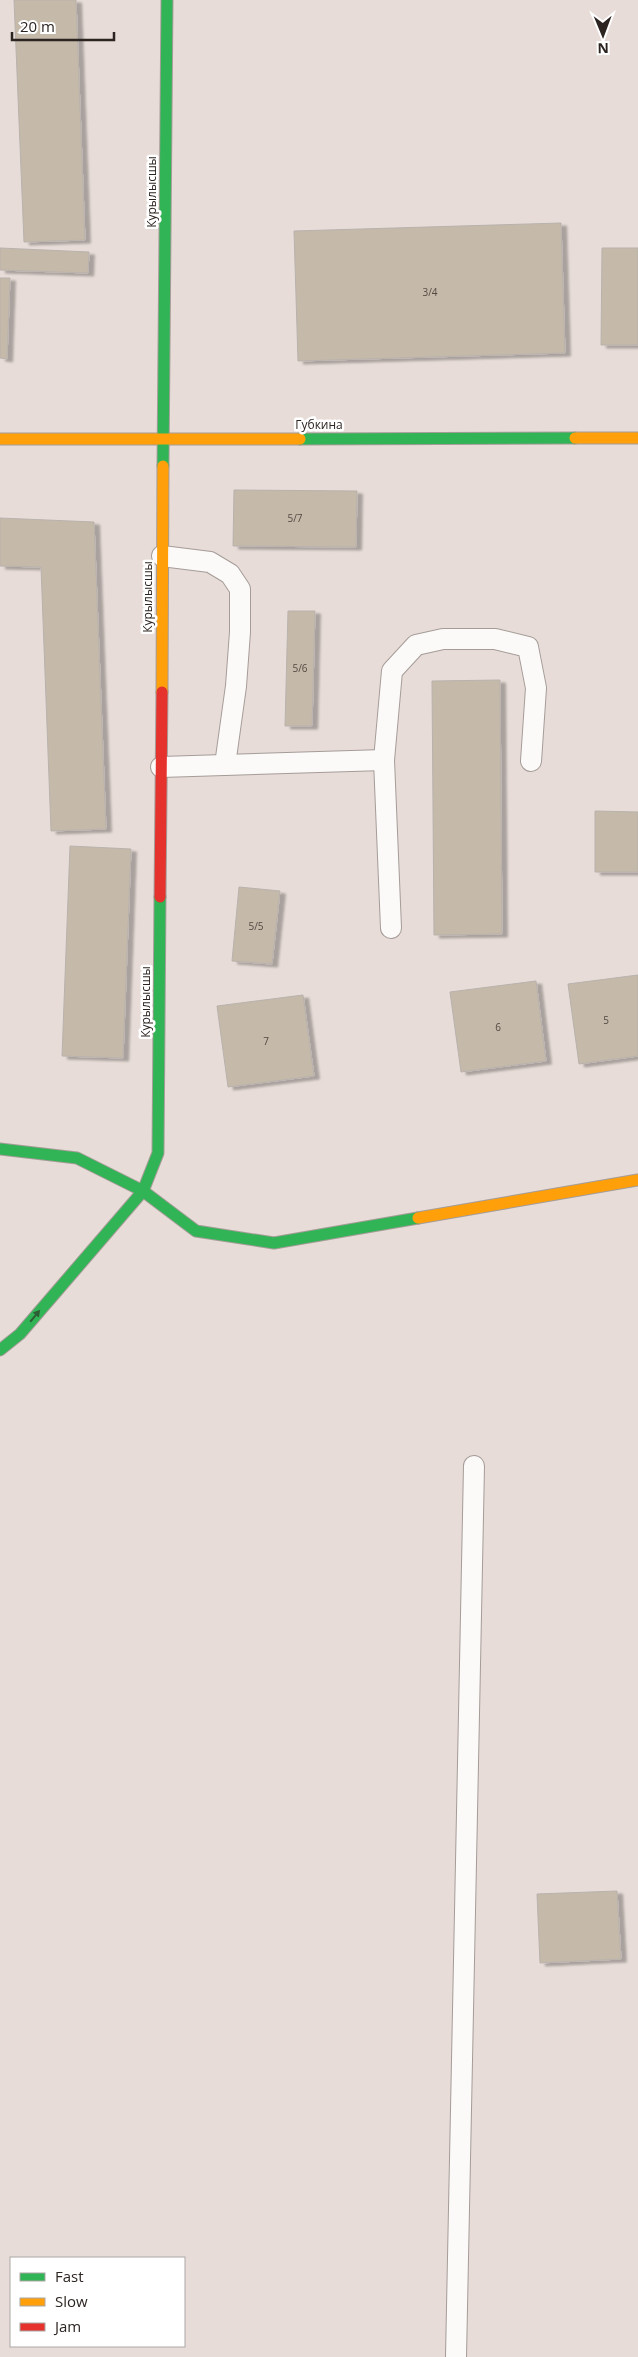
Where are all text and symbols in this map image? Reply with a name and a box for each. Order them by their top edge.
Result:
scale bar [12,10,115,42]
north arrow [578,10,628,60]
text: 20 m [20,16,55,36]
text: N [597,39,609,58]
street label: Курылысшы [143,156,160,228]
house number: 3/4 [422,285,438,299]
street label: Губкина [295,416,343,433]
house number: 5/7 [287,511,303,525]
street label: Курылысшы [139,561,156,633]
house number: 5/6 [292,661,308,675]
house number: 5/5 [248,919,264,933]
street label: Курылысшы [137,966,154,1038]
house number: 5 [603,1013,609,1027]
house number: 6 [495,1020,501,1034]
house number: 7 [263,1034,269,1048]
one-way arrow [30,1310,41,1323]
legend [10,2257,185,2347]
text: Fast [55,2266,84,2286]
text: Slow [55,2291,88,2311]
text: Jam [53,2316,81,2336]

